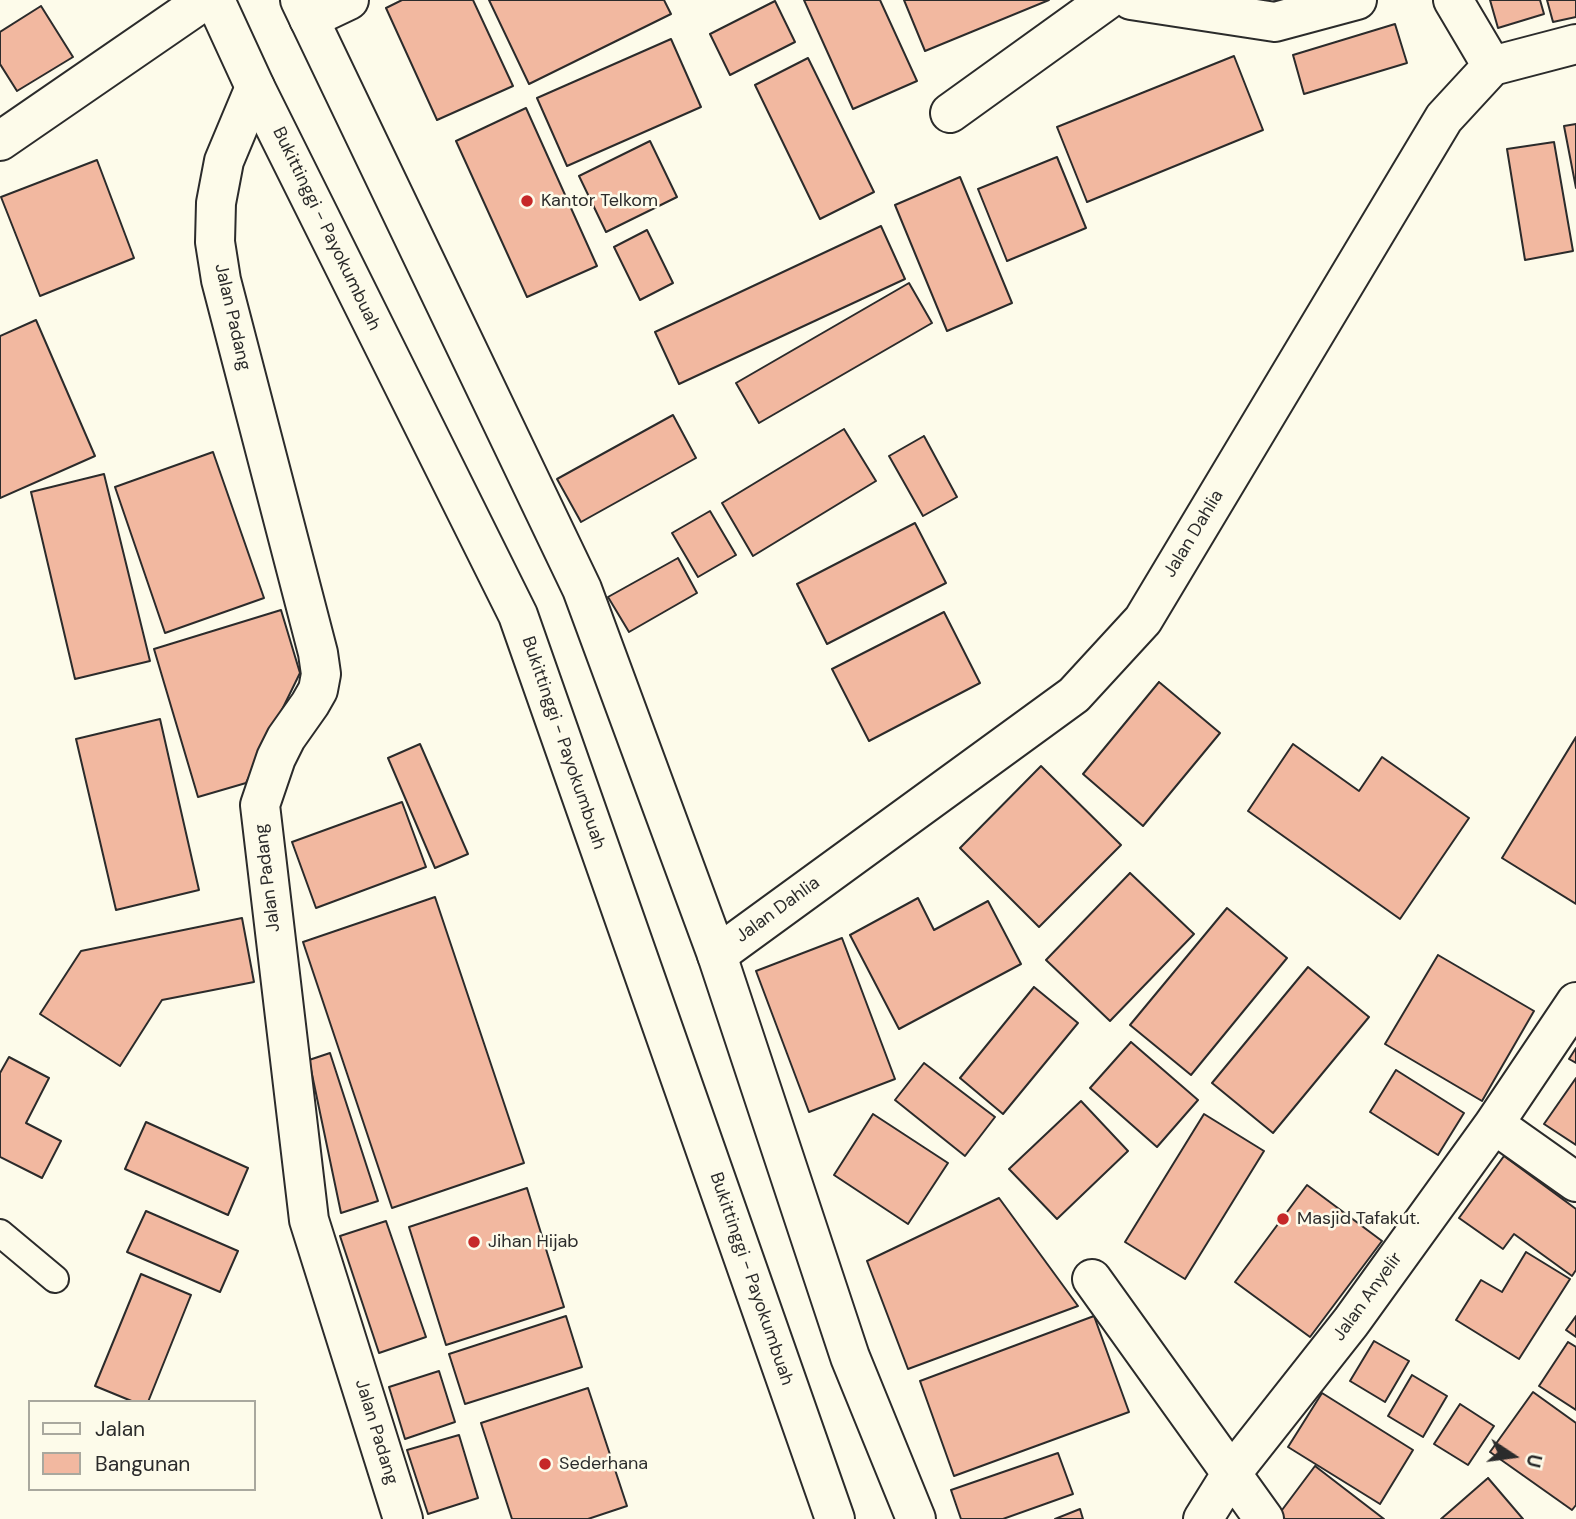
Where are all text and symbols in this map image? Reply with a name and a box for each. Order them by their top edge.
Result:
street label: Bukittinggi - Payokumbuah [267,124,385,334]
place label: Kantor Telkom [541,190,658,212]
marker: Kantor Telkom [519,193,535,209]
street label: Jalan Padang [209,261,255,373]
street label: Jalan Dahlia [1159,486,1229,582]
street label: Bukittinggi - Payokumbuah [516,634,610,852]
street label: Jalan Padang [251,823,285,933]
street label: Jalan Dahlia [732,872,824,948]
street label: Bukittinggi - Payokumbuah [704,1170,798,1388]
place label: Masjid Tafakut. [1297,1208,1420,1230]
marker: Masjid Tafakut. [1275,1211,1291,1227]
place label: Jihan Hijab [488,1231,579,1253]
marker: Jihan Hijab [466,1234,482,1250]
street label: Jalan Anyelir [1329,1249,1407,1345]
street label: Jalan Padang [350,1377,402,1487]
legend [28,1400,256,1491]
text: Jalan [95,1415,145,1443]
north arrow [1478,1421,1548,1491]
text: Bangunan [95,1450,190,1478]
text: U [1520,1452,1548,1470]
place label: Sederhana [559,1453,648,1475]
marker: Sederhana [537,1456,553,1472]

